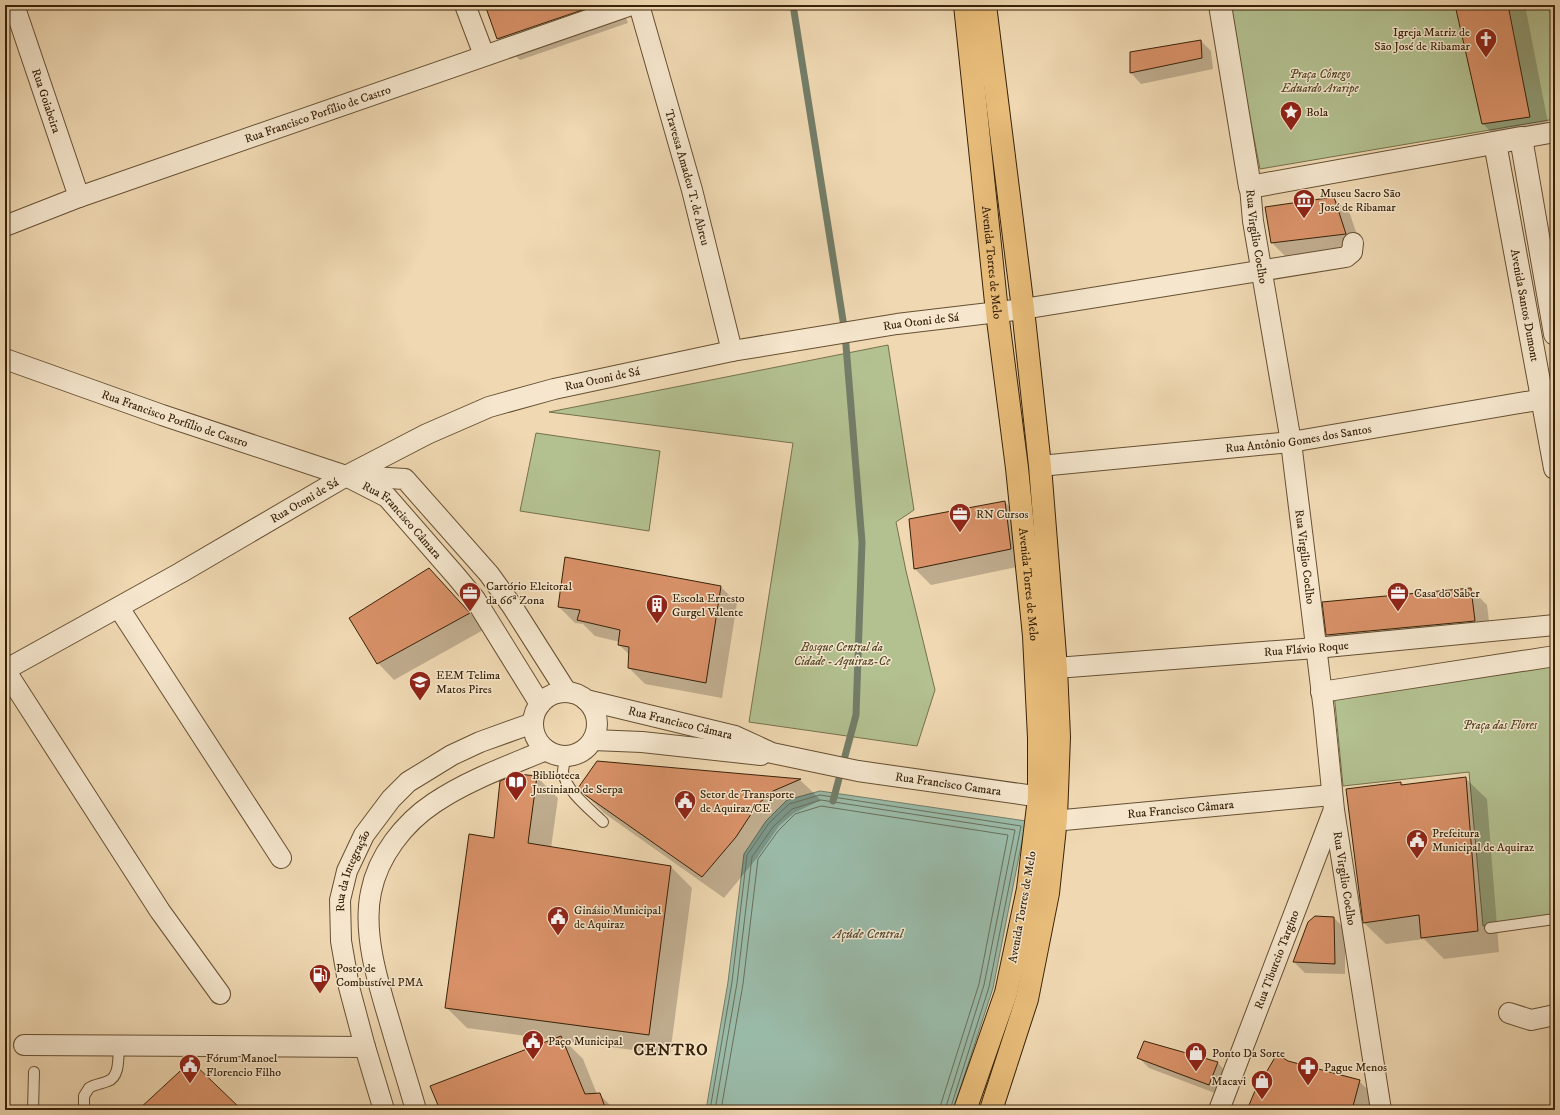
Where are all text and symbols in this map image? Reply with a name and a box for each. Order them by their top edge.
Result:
place label: Igreja Matriz de São José de Ribamar [1374,25,1471,54]
church icon: Igreja Matriz de São José de Ribamar [1473,26,1499,59]
street label: Rua Goiabeira [28,67,64,136]
park label: Praça Cônego Eduardo Araripe [1280,67,1360,96]
street label: Rua Francisco Porfílio de Castro [243,82,393,147]
place icon: Bola [1278,99,1304,132]
place label: Bola [1306,105,1329,120]
street label: Travessa Amadeu T. de Abreu [661,108,713,247]
place label: Museu Sacro São José de Ribamar [1319,186,1401,215]
museum icon: Museu Sacro São José de Ribamar [1291,187,1317,220]
street label: Rua Virgilio Coelho [1242,189,1271,285]
street label: Avenida Torres de Melo [978,205,1005,320]
street label: Avenida Santos Dumont [1507,248,1542,363]
street label: Rua Otoni de Sá [882,310,961,334]
street label: Rua Otoni de Sá [563,364,642,395]
street label: Rua Francisco Porfílio de Castro [99,387,250,451]
street label: Rua Antônio Gomes dos Santos [1225,421,1373,456]
street label: Rua Otoni de Sá [268,475,342,527]
street label: Rua Francisco Câmara [359,478,445,563]
office icon: RN Cursos [947,501,973,534]
place label: RN Cursos [976,507,1029,522]
street label: Rua Virgilio Coelho [1291,509,1318,605]
street label: Avenida Torres de Melo [1015,527,1041,642]
place label: Cartório Eleitoral da 66ª Zona [486,579,572,608]
office icon: Cartório Eleitoral da 66ª Zona [457,580,483,613]
office icon: Casa do Saber [1385,580,1411,613]
place label: Casa do Saber [1414,586,1480,601]
place label: Escola Ernesto Gurgel Valente [672,591,745,620]
building icon: Escola Ernesto Gurgel Valente [644,592,670,625]
street label: Rua Flávio Roque [1263,638,1349,660]
park label: Bosque Central da Cidade - Aquiraz-Ce [794,640,891,669]
place label: EEM Telima Matos Pires [436,668,501,697]
school or university icon: EEM Telima Matos Pires [407,669,433,702]
street label: Rua Francisco Câmara [627,703,735,743]
park label: Praça das Flores [1463,718,1537,733]
place label: Biblioteca Justiniano de Serpa [531,768,624,797]
library icon: Biblioteca Justiniano de Serpa [503,769,529,802]
street label: Rua Francisco Camara [894,769,1003,799]
place label: Setor de Transporte de Aquiraz/CE [700,787,794,816]
public building icon: Setor de Transporte de Aquiraz/CE [672,788,698,821]
street label: Rua Francisco Câmara [1127,797,1235,822]
place label: Prefeitura Municipal de Aquiraz [1432,826,1534,855]
street label: Rua da Integração [333,827,374,912]
public building icon: Prefeitura Municipal de Aquiraz [1404,827,1430,860]
street label: Rua Virgilio Coelho [1329,830,1359,927]
street label: Avenida Torres de Melo [1005,850,1040,964]
place label: Ginásio Municipal de Aquiraz [574,903,662,932]
public building icon: Ginásio Municipal de Aquiraz [545,904,571,937]
street label: Rua Tiburcio Targino [1251,908,1303,1011]
water label: Açúde Central [831,926,905,942]
place label: Posto de Combustível PMA [336,961,423,990]
fuel station icon: Posto de Combustível PMA [307,962,333,995]
public building icon: Paço Municipal [520,1028,546,1061]
place label: Paço Municipal [548,1034,623,1049]
district label: CENTRO [633,1040,709,1060]
shop icon: Ponto Da Sorte [1183,1040,1209,1073]
place label: Ponto Da Sorte [1212,1046,1285,1061]
place label: Fórum Manoel Florencio Filho [206,1051,281,1080]
public building icon: Fórum Manoel Florencio Filho [177,1052,203,1085]
pharmacy icon: Pague Menos [1295,1054,1321,1087]
place label: Pague Menos [1324,1060,1387,1075]
shop icon: Macavi [1249,1068,1275,1101]
place label: Macavi [1211,1074,1246,1089]

